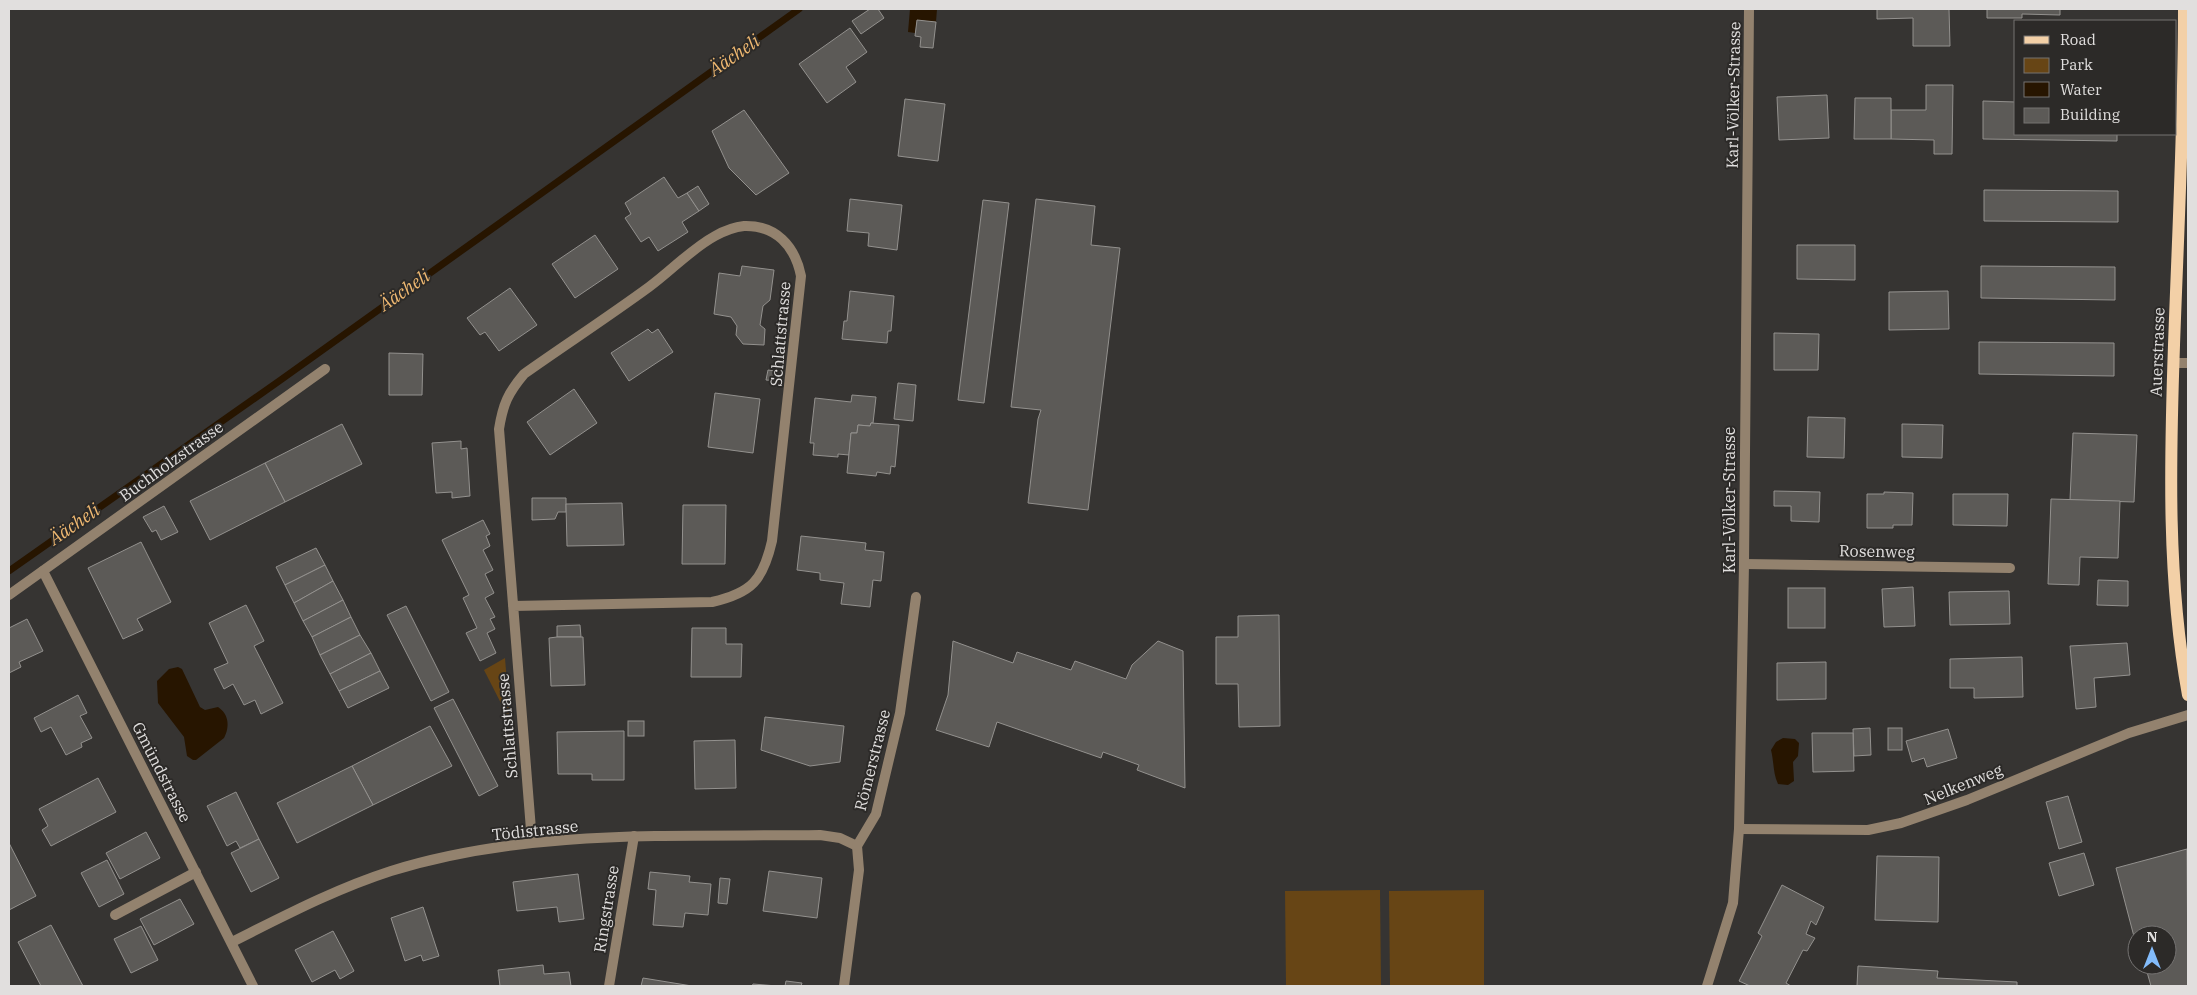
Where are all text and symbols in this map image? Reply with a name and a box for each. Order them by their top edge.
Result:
legend [2014,20,2177,135]
street label: Karl-Völker-Strasse [1722,21,1744,169]
water label: Äächeli [703,29,764,81]
text: Road [2060,30,2096,49]
text: Park [2060,55,2093,74]
text: Water [2060,80,2102,99]
text: Building [2060,105,2120,124]
water label: Äächeli [373,264,434,316]
street label: Schlattstrasse [765,281,795,387]
street label: Auerstrasse [2145,307,2169,397]
street label: Buchholzstrasse [115,417,227,505]
street label: Karl-Völker-Strasse [1719,427,1739,573]
water label: Äächeli [43,498,104,550]
street label: Rosenweg [1839,540,1915,562]
street label: Schlattstrasse [492,673,522,779]
street label: Römerstrasse [850,707,894,813]
street label: Gmündstrasse [128,718,196,826]
street label: Nelkenweg [1921,759,2006,809]
street label: Tödistrasse [491,816,579,844]
street label: Ringstrasse [589,864,623,954]
north arrow [2127,925,2177,975]
text: N [2146,928,2158,946]

